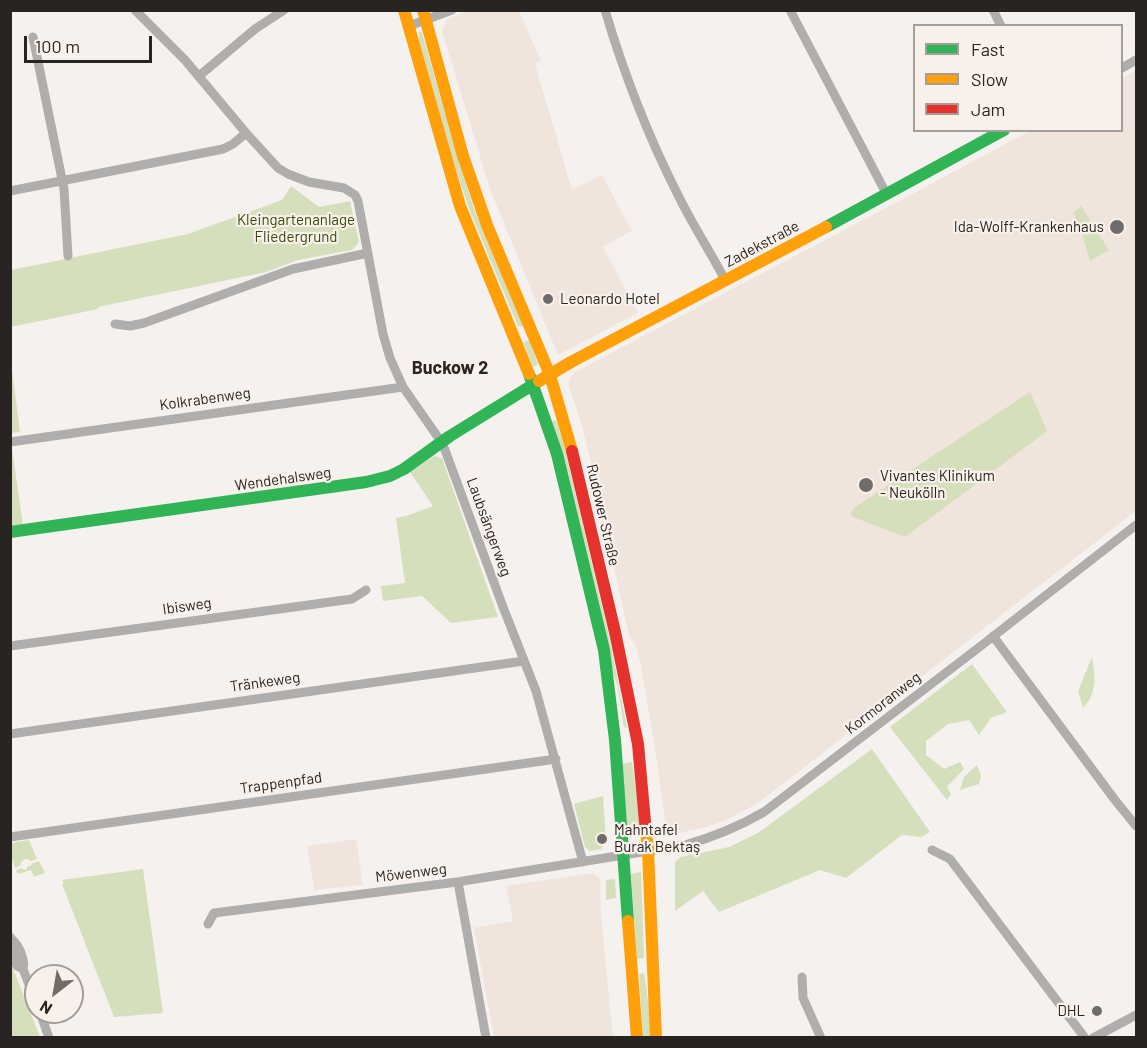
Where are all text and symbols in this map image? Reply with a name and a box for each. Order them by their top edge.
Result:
scale bar [27,24,154,62]
legend [913,24,1123,132]
text: 100 m [35,35,80,57]
text: Fast [971,38,1005,60]
text: Slow [971,68,1008,90]
text: Jam [971,98,1005,120]
park label: Kleingartenanlage Fliedergrund [237,211,355,246]
street label: Zadekstraße [722,217,802,271]
place label: Ida-Wolff-Krankenhaus [954,218,1104,236]
marker: Ida-Wolff-Krankenhaus [1108,218,1126,236]
place label: Leonardo Hotel [560,290,660,308]
marker: Leonardo Hotel [541,292,555,306]
district label: Buckow 2 [412,357,488,379]
street label: Kolkrabenweg [158,384,252,414]
street label: Rudower Straße [583,462,623,568]
street label: Wendehalsweg [234,463,332,495]
place label: Vivantes Klinikum - Neukölln [880,467,995,502]
street label: Laubsängerweg [463,475,515,579]
marker: Vivantes Klinikum - Neukölln [857,476,875,494]
street label: Ibisweg [161,594,213,618]
street label: Tränkeweg [229,668,301,696]
street label: Kormoranweg [842,668,924,738]
street label: Trappenpfad [239,768,323,798]
place label: Mahntafel Burak Bektaş [614,821,700,856]
marker: Mahntafel Burak Bektaş [595,832,609,846]
street label: Möwenweg [374,860,448,886]
north arrow [24,964,84,1024]
text: N [36,997,55,1019]
place label: DHL [1057,1002,1085,1020]
marker: DHL [1090,1004,1104,1018]

